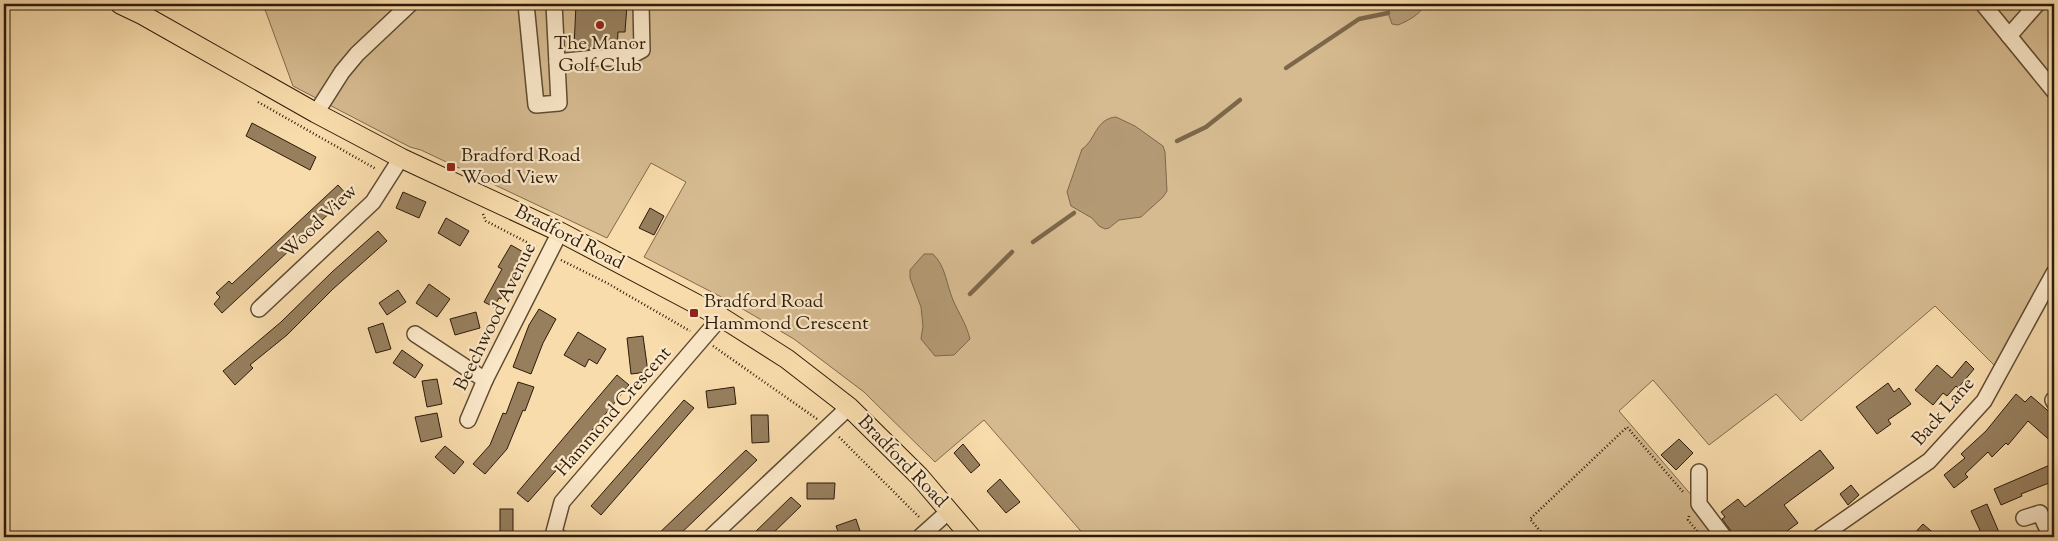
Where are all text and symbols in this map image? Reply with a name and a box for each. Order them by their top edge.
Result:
marker: The Manor Golf Club [594,19,606,31]
place label: The Manor Golf Club [554,31,646,80]
place label: Bradford Road Wood View [461,143,581,192]
marker: Bradford Road Wood View [445,161,457,173]
street label: Wood View [276,179,364,265]
street label: Bradford Road [510,199,629,277]
street label: Beechwood Avenue [448,238,544,396]
place label: Bradford Road Hammond Crescent [704,289,869,338]
marker: Bradford Road Hammond Crescent [688,307,700,319]
street label: Hammond Crescent [550,341,679,483]
street label: Back Lane [1906,372,1982,452]
street label: Bradford Road [851,410,953,515]

